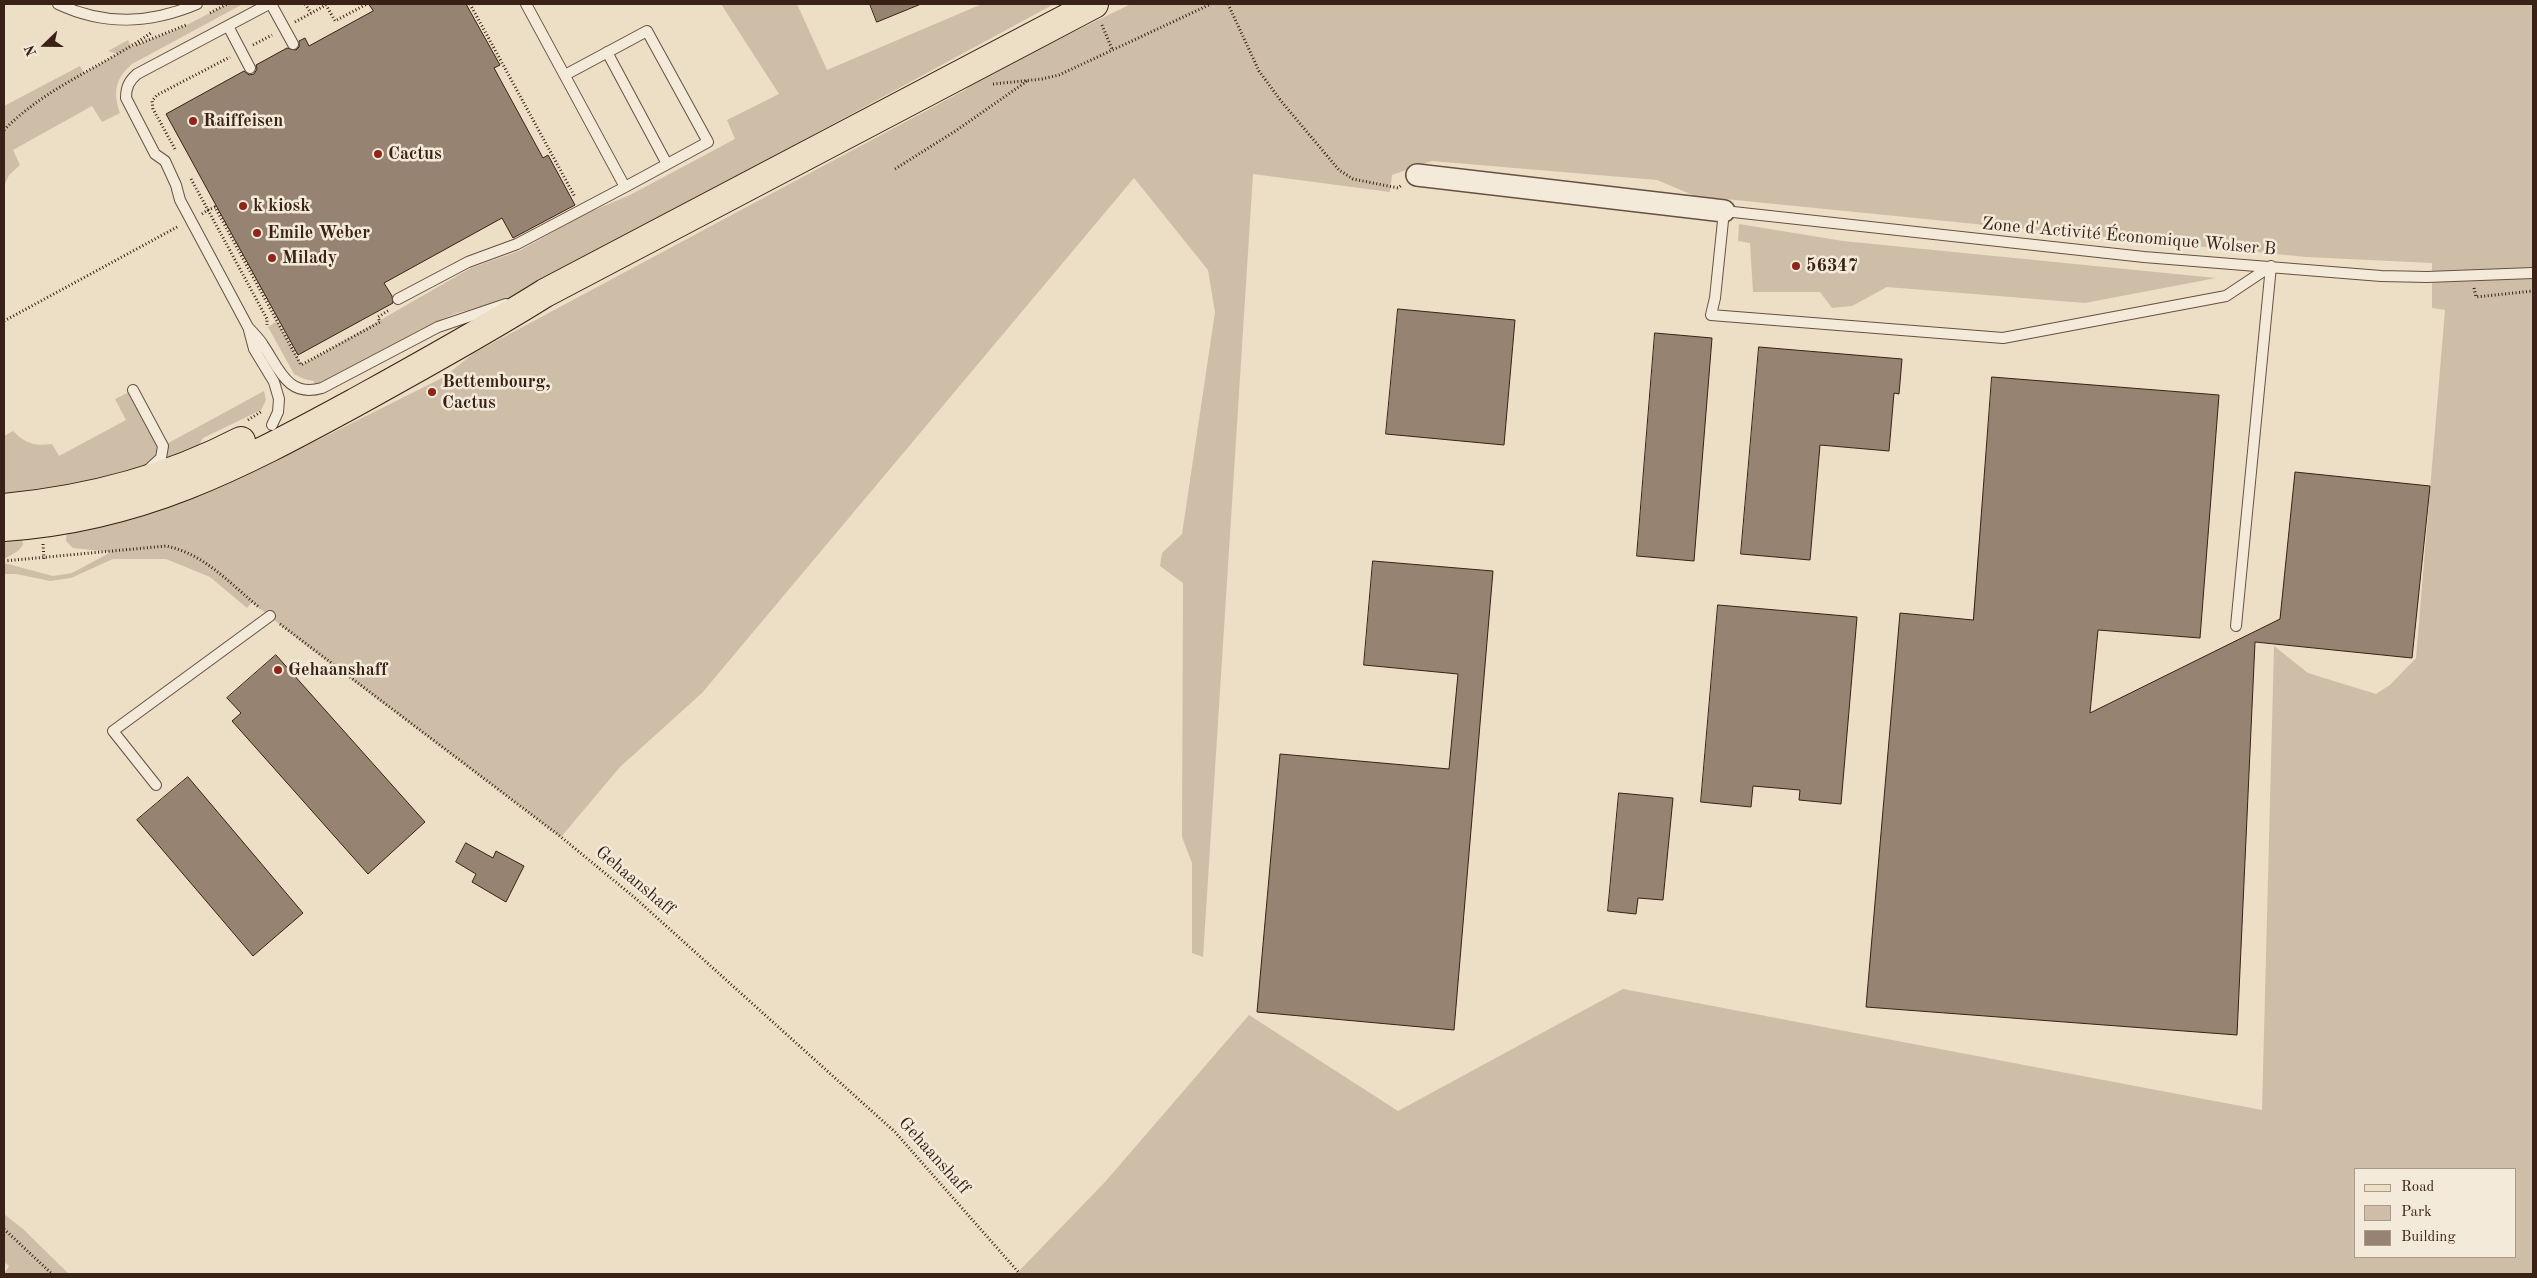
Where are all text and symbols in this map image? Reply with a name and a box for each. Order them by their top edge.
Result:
north arrow [20,20,70,70]
text: N [23,43,40,58]
place label: Raiffeisen [203,110,283,132]
marker: Raiffeisen [187,115,199,127]
place label: Cactus [388,143,442,165]
marker: Cactus [372,148,384,160]
place label: k kiosk [253,195,310,217]
marker: k kiosk [237,200,249,212]
street label: Zone d'Activité Économique Wolser B [1981,213,2277,261]
place label: Emile Weber [267,222,370,244]
marker: Emile Weber [251,227,263,239]
place label: Milady [282,247,337,269]
marker: Milady [266,252,278,264]
place label: 56347 [1806,255,1858,277]
marker: 56347 [1790,260,1802,272]
place label: Bettembourg, Cactus [442,371,551,414]
marker: Bettembourg, Cactus [426,386,438,398]
place label: Gehaanshaff [288,659,387,681]
marker: Gehaanshaff [272,664,284,676]
street label: Gehaanshaff [591,842,679,920]
street label: Gehaanshaff [894,1113,974,1199]
legend [2354,1168,2517,1258]
text: Road [2401,1180,2434,1195]
text: Park [2401,1205,2432,1220]
text: Building [2401,1230,2456,1245]

